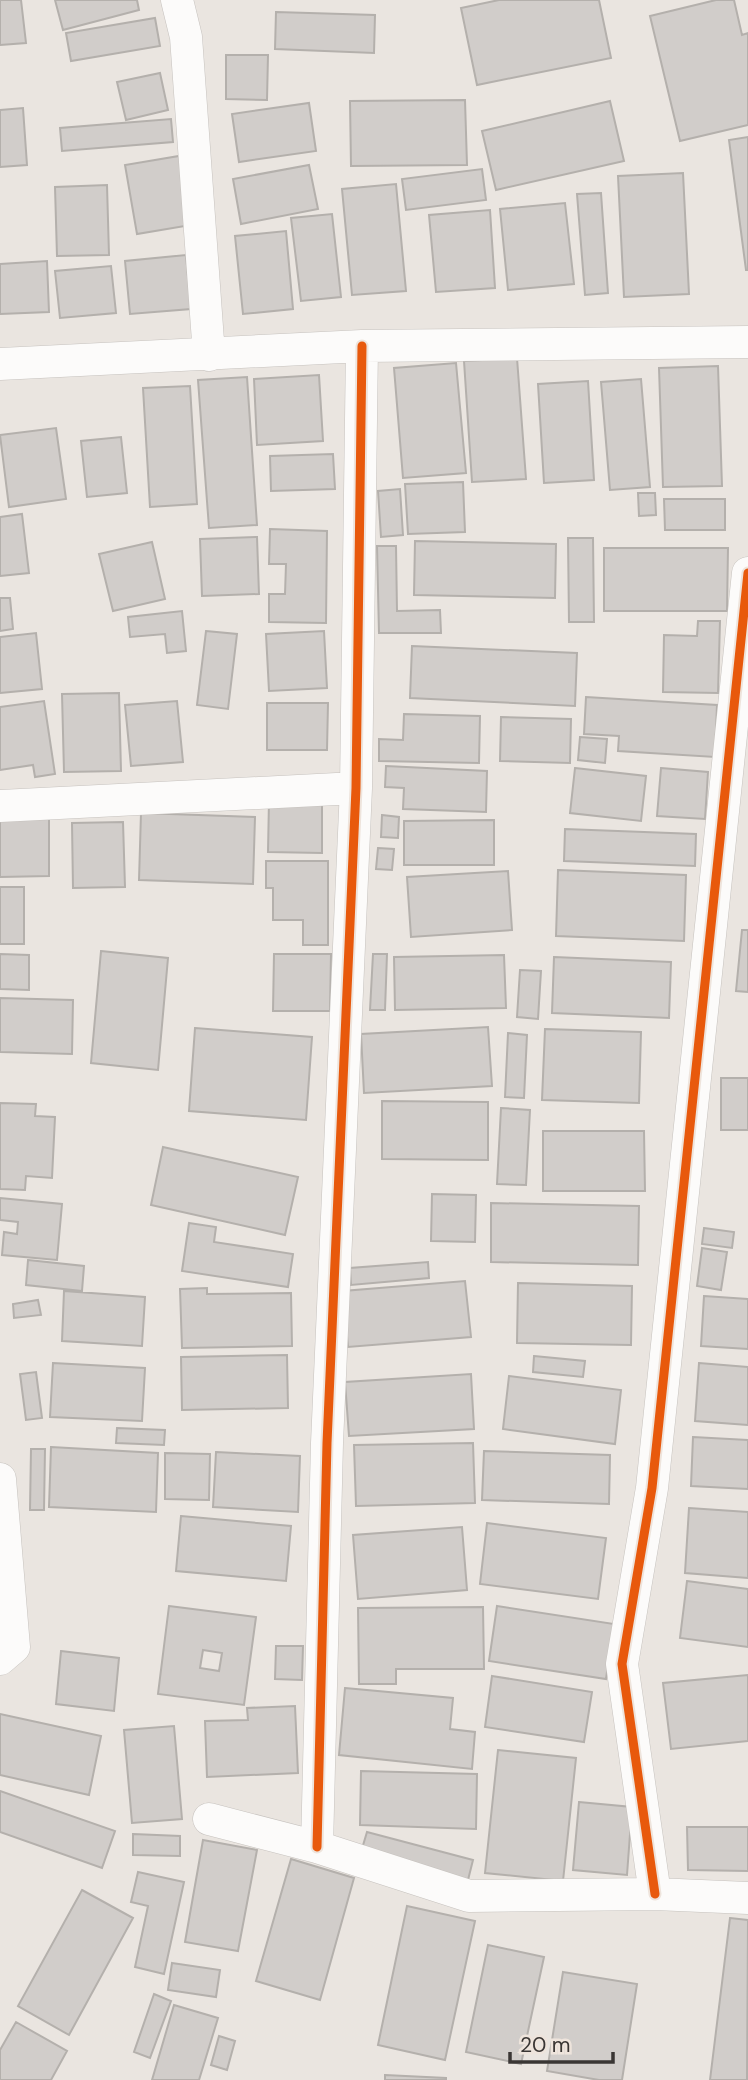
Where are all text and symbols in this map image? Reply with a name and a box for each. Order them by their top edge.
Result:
scale bar [510,2021,613,2064]
text: 20 m [520,2031,571,2059]

